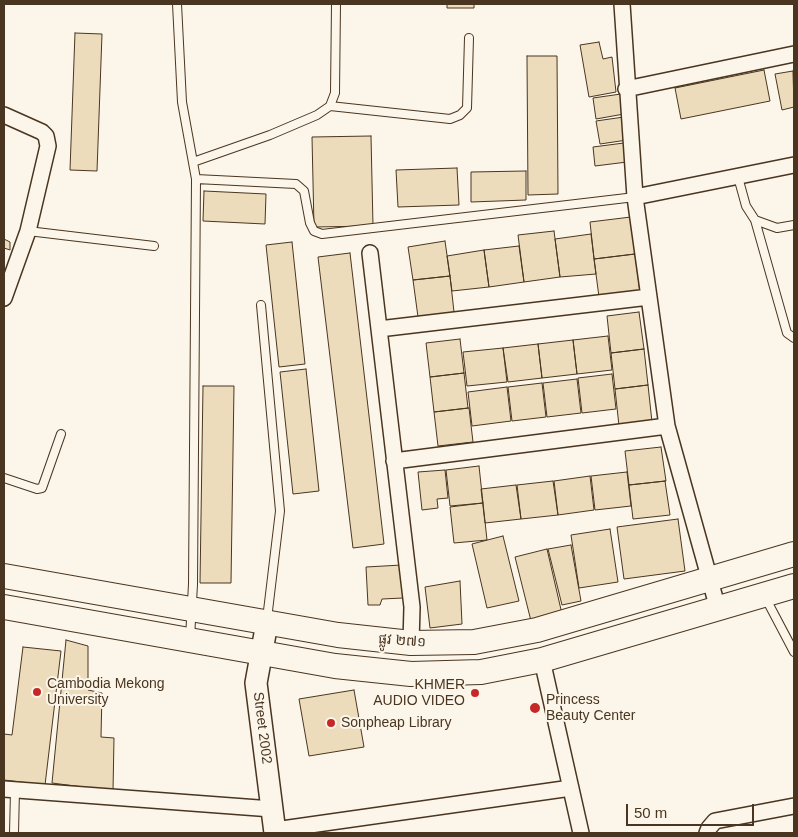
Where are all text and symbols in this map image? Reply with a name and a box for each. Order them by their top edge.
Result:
street label: ផ្លូវ ២៧១ [378,631,426,651]
place label: Cambodia Mekong University [47,676,165,709]
place label: KHMER AUDIO VIDEO [373,677,465,710]
marker: Cambodia Mekong University [31,686,43,698]
marker: KHMER AUDIO VIDEO [469,687,481,699]
street label: Street 2002 [249,691,275,765]
place label: Princess Beauty Center [546,692,635,724]
marker: Princess Beauty Center [528,701,542,715]
place label: Sonpheap Library [341,715,452,731]
marker: Sonpheap Library [325,717,337,729]
scale bar [628,794,756,826]
text: 50 m [634,804,667,821]

